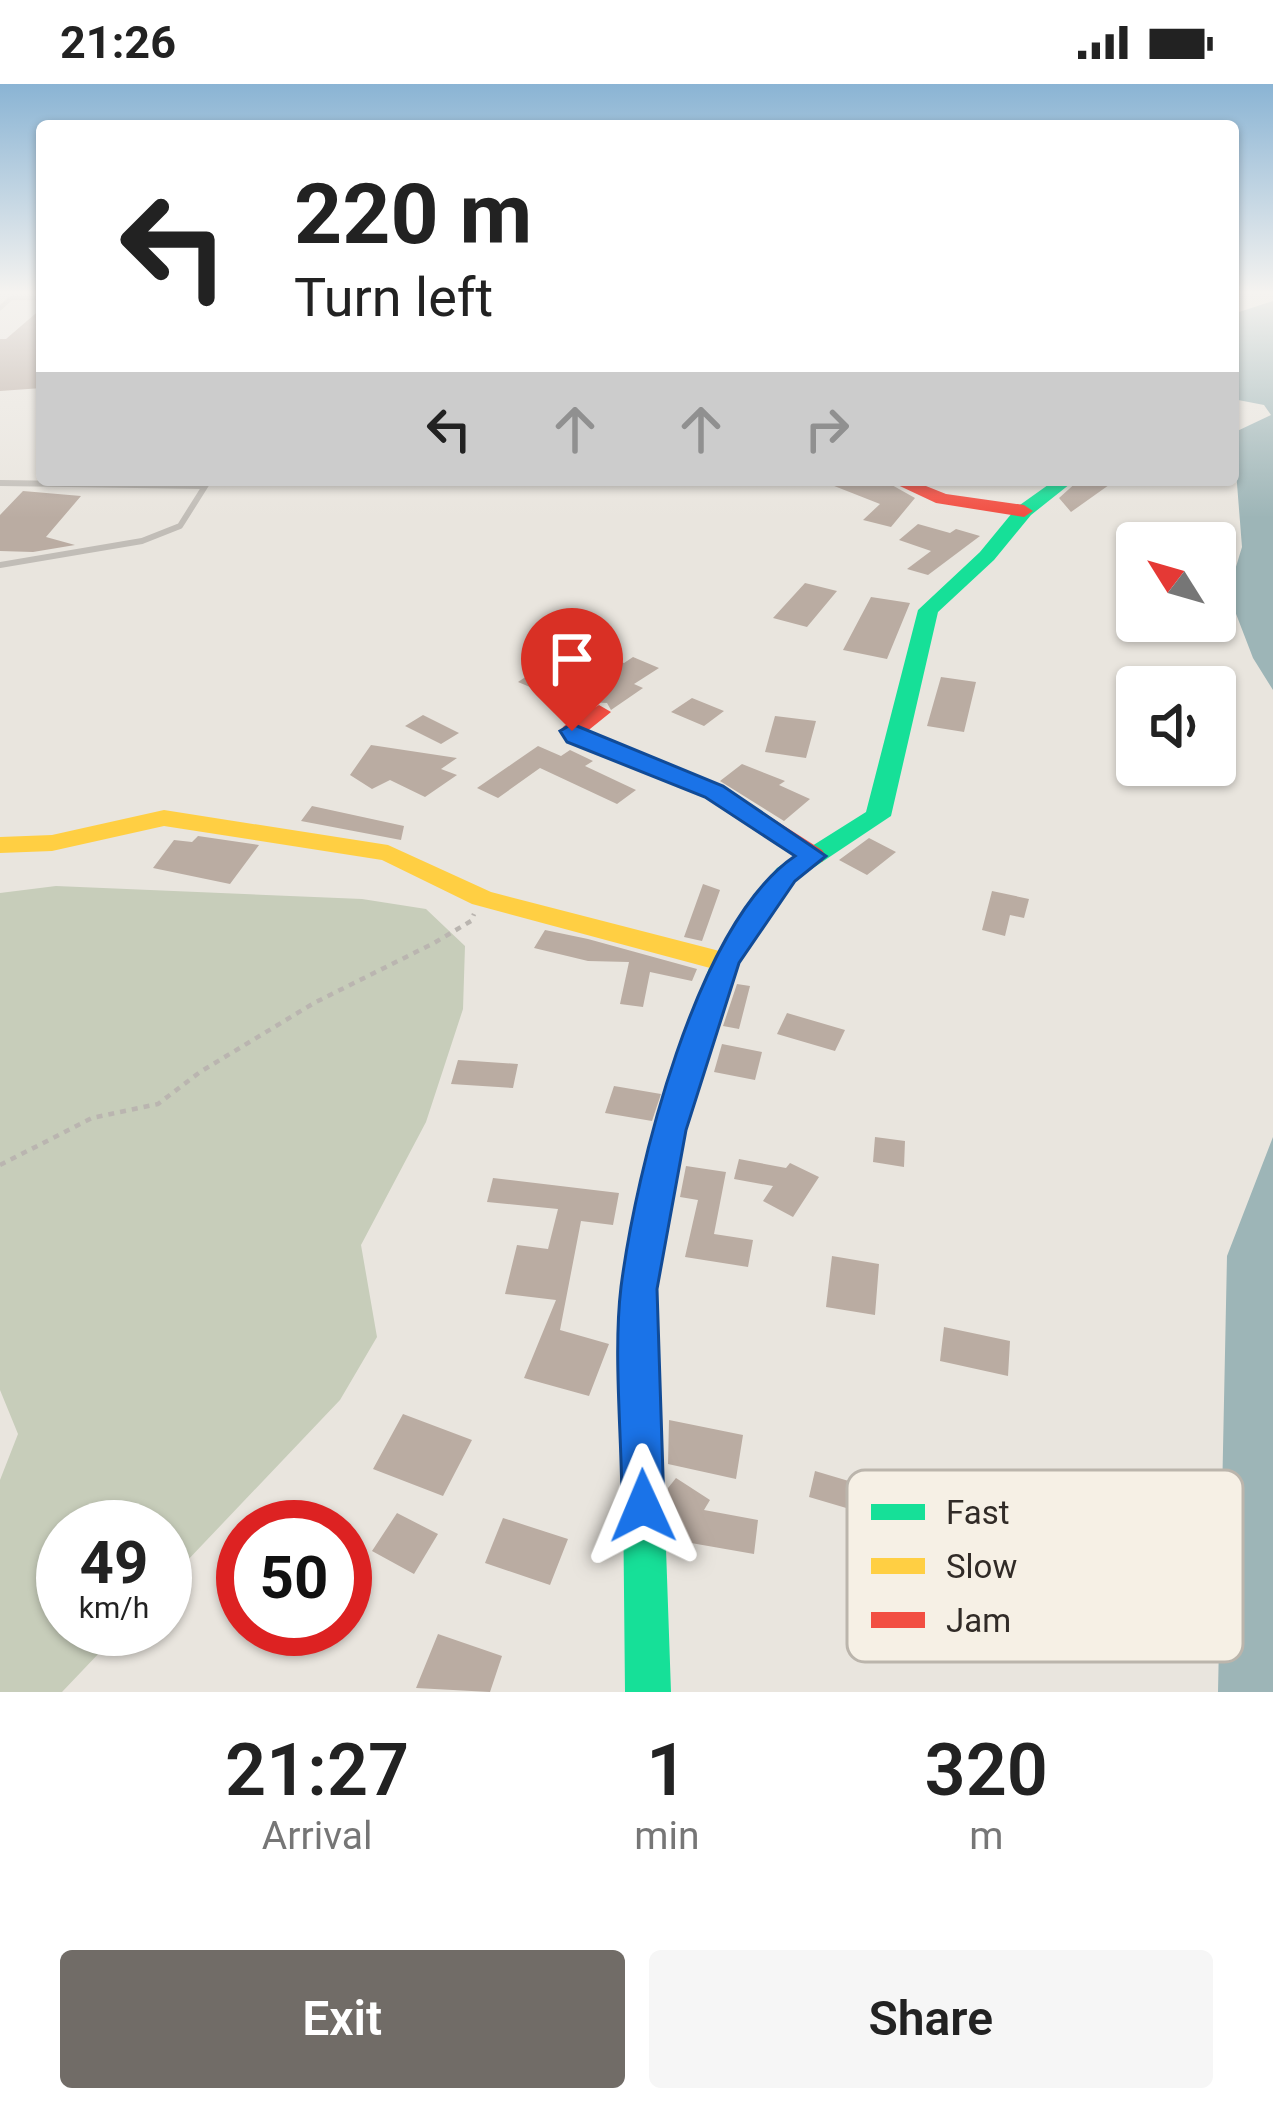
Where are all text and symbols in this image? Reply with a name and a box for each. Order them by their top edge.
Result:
text: 21:26 [60,16,176,69]
text: 220 m [294,165,532,264]
icon: left [96,168,252,324]
text: Turn left [294,266,493,329]
icon: left [416,396,482,462]
icon: ahead [542,396,608,462]
icon: ahead [668,396,734,462]
icon: right [794,396,860,462]
north arrow [1116,522,1236,642]
map controls [1116,522,1236,786]
pin [521,608,623,731]
icon: arrive [539,626,605,692]
button: sound [1116,666,1236,786]
position arrow [580,1443,706,1569]
legend [847,1470,1243,1662]
text: Fast [946,1493,1009,1532]
speed limit sign: 50 [216,1500,372,1656]
text: 49 [80,1527,148,1598]
text: Slow [946,1547,1017,1586]
text: km/h [79,1590,149,1625]
text: Jam [946,1601,1011,1640]
text: 21:27 [225,1728,409,1813]
text: 1 [646,1728,687,1813]
text: 320 [925,1728,1048,1813]
text: Arrival [262,1813,372,1859]
text: min [634,1813,699,1859]
text: m [969,1813,1003,1859]
button: Exit [60,1950,625,2088]
button: Share [649,1950,1213,2088]

